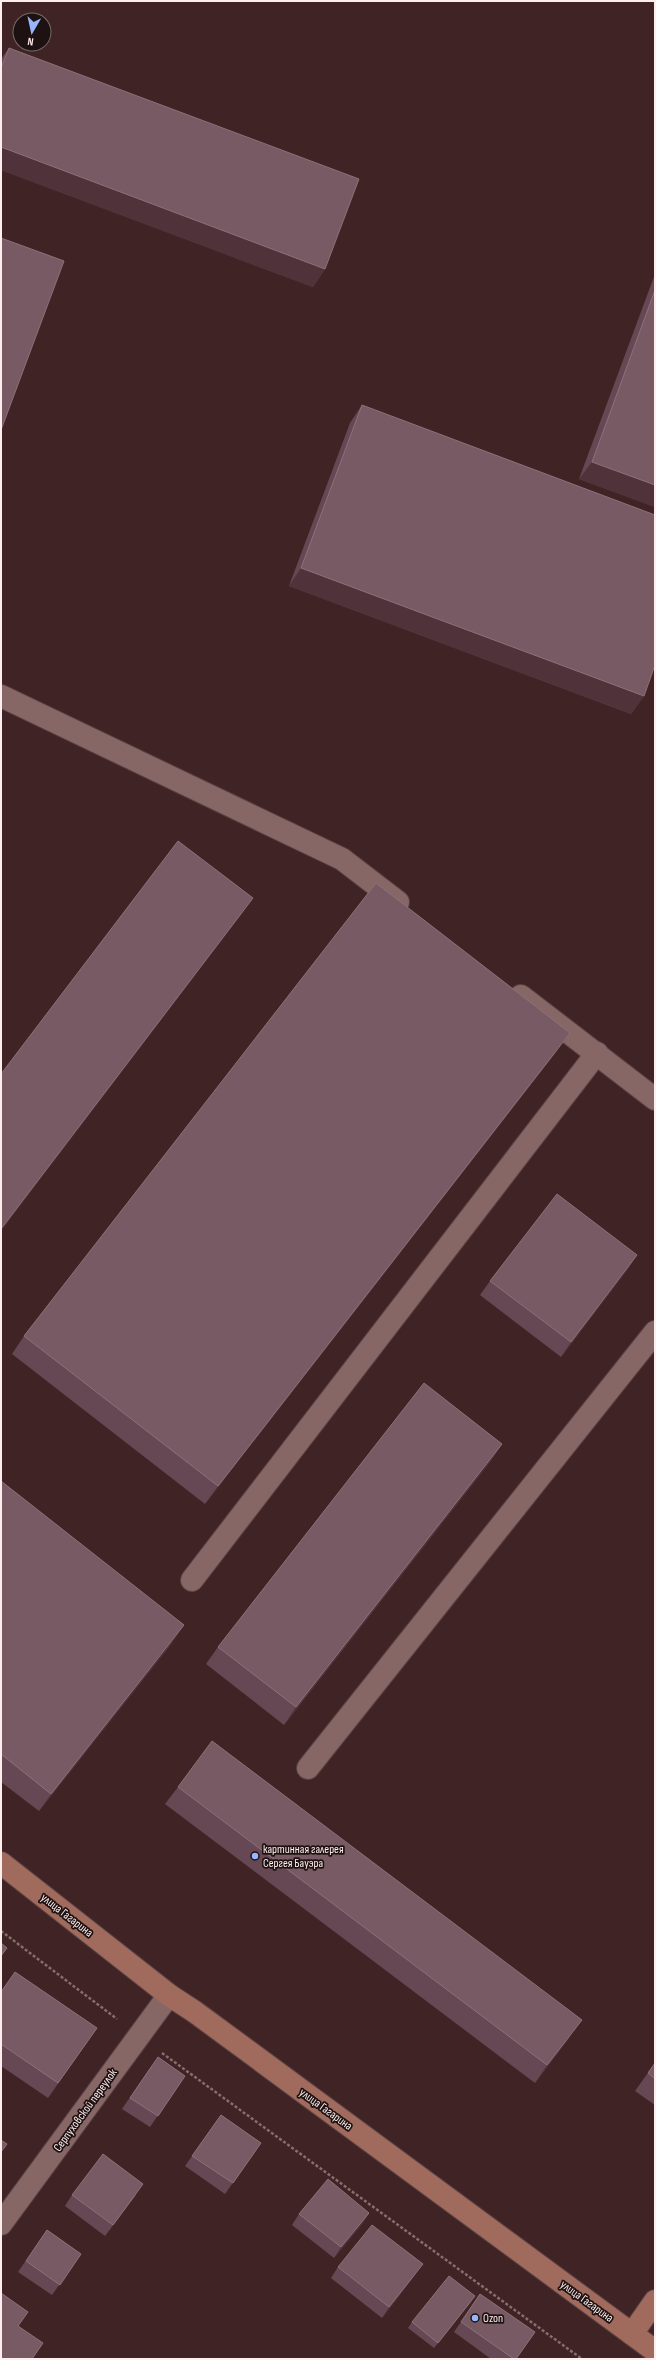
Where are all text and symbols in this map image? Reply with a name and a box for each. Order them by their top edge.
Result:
north arrow [12,12,52,52]
text: N [26,34,34,48]
place label: картинная галерея Сергея Бауэра [263,1842,344,1871]
marker: картинная галерея Сергея Бауэра [250,1851,260,1861]
street label: улица Гагарина [38,1890,96,1941]
street label: Серпуховской переулок [50,2066,121,2155]
street label: улица Гагарина [296,2085,356,2134]
street label: улица Гагарина [557,2277,617,2326]
place label: Ozon [483,2311,503,2326]
marker: Ozon [470,2313,480,2323]

